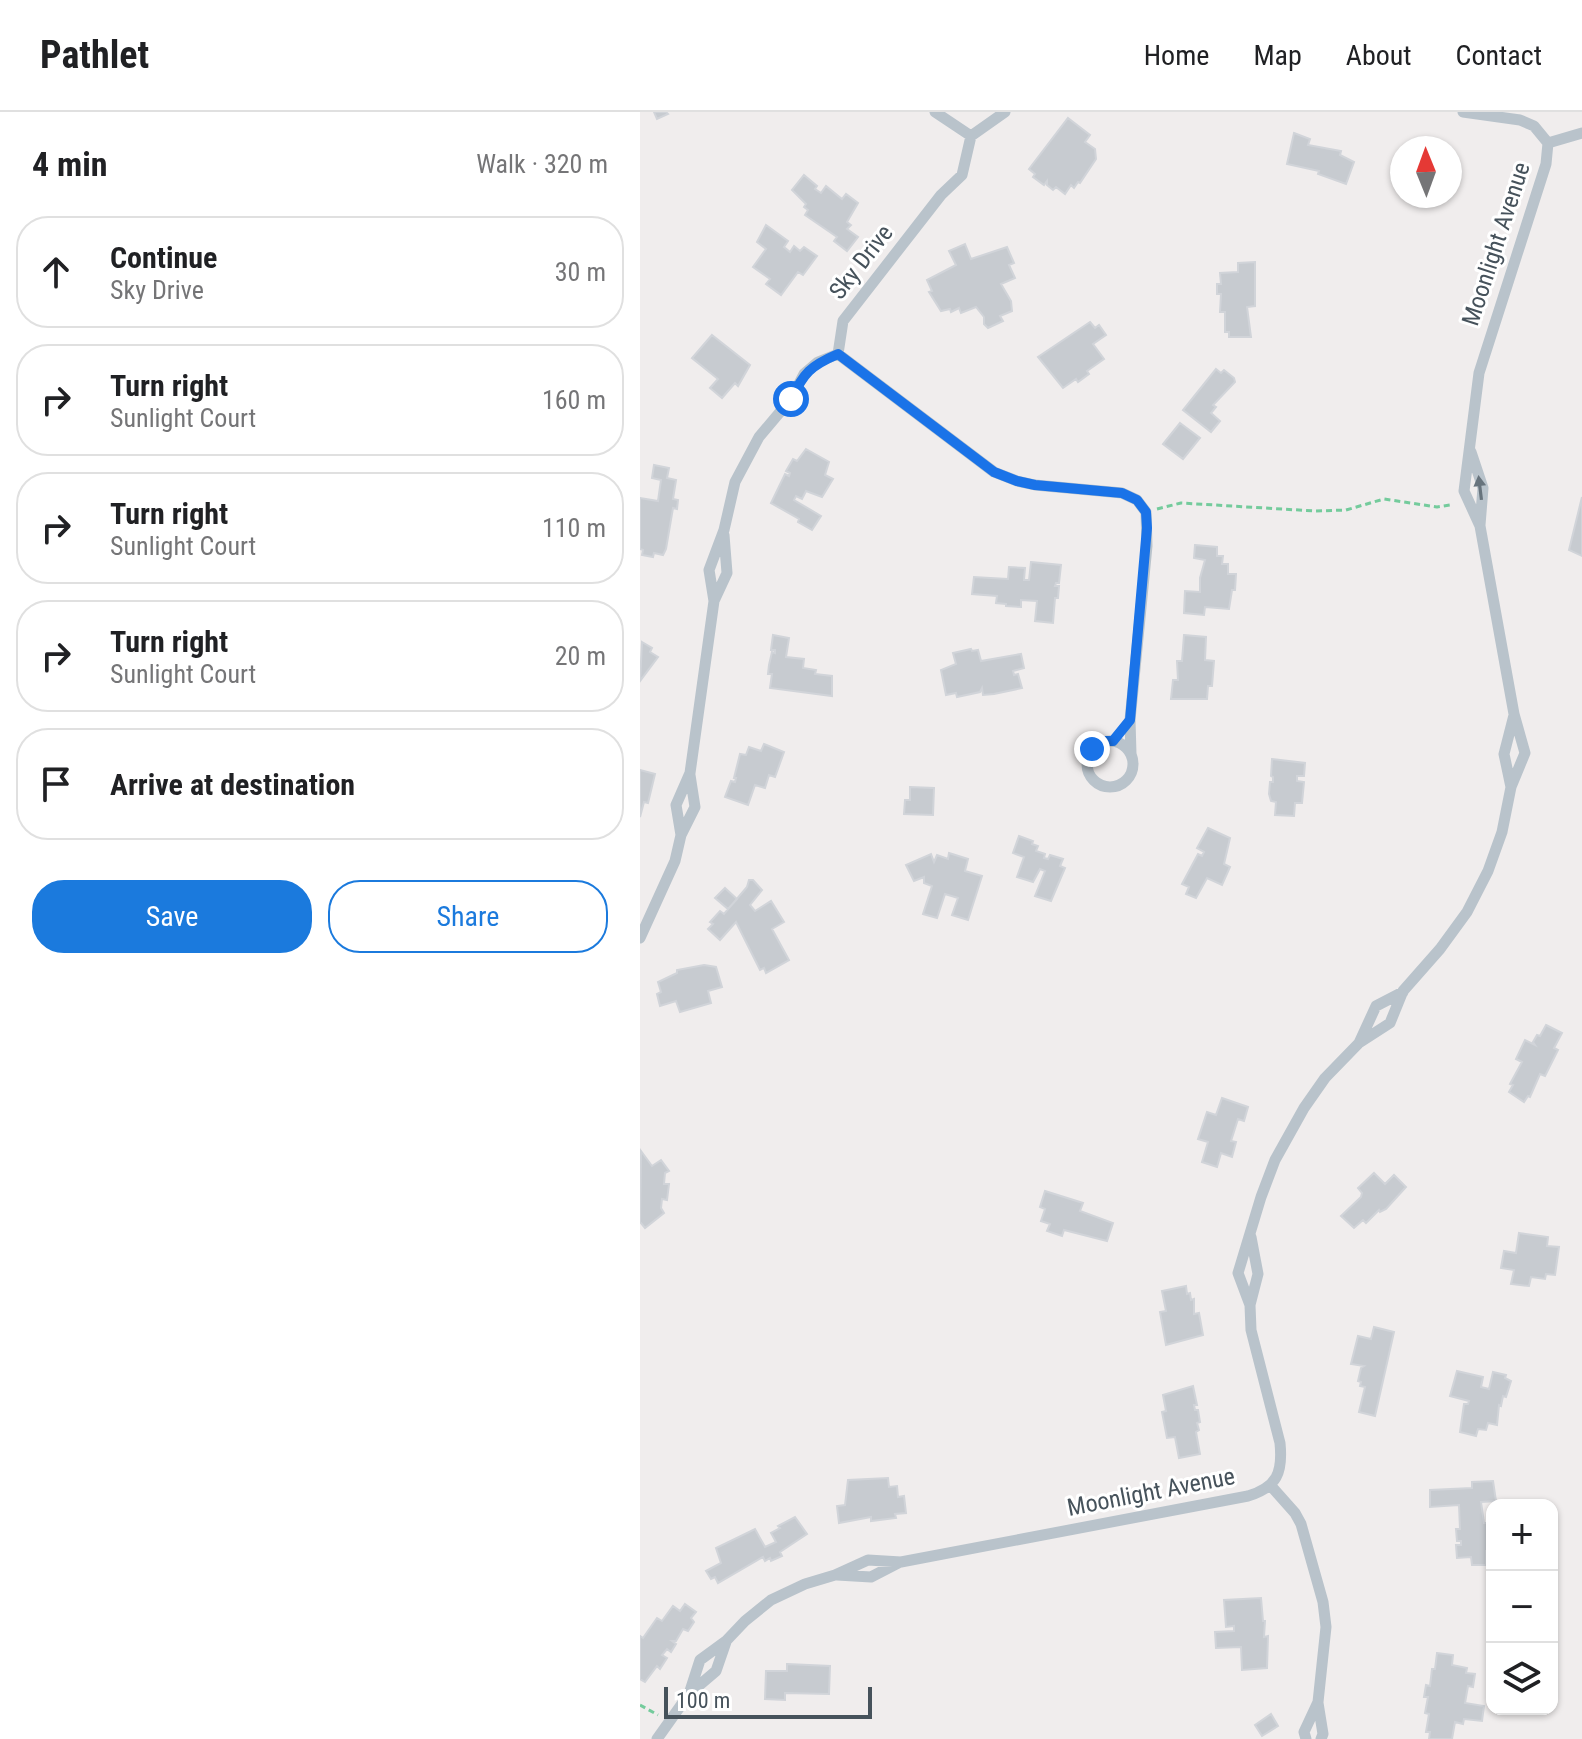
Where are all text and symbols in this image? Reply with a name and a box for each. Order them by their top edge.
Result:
text: Pathlet [40,33,149,77]
text: Home [1144,39,1209,72]
text: Map [1253,39,1302,72]
text: About [1346,39,1412,72]
text: Contact [1456,39,1542,72]
north arrow [1390,136,1462,208]
text: 4 min [32,144,108,184]
text: Walk · 320 m [476,149,608,179]
street label: Moonlight Avenue [1456,159,1536,329]
street label: Sky Drive [823,219,899,305]
text: Continue [110,240,217,275]
icon: ahead [34,250,78,294]
text: 30 m [555,257,606,287]
text: Sky Drive [110,275,204,305]
text: Turn right [110,368,228,403]
icon: right [34,378,78,422]
route start [773,381,809,417]
text: 160 m [542,385,606,415]
text: Sunlight Court [110,403,256,433]
one-way arrow [1474,476,1487,501]
text: Turn right [110,496,228,531]
icon: right [34,506,78,550]
text: 110 m [542,513,606,543]
text: Sunlight Court [110,531,256,561]
text: Turn right [110,624,228,659]
icon: right [34,634,78,678]
text: 20 m [555,641,606,671]
text: Sunlight Court [110,659,256,689]
route end [1074,731,1110,767]
icon: arrive [34,762,78,806]
text: Arrive at destination [110,767,355,802]
button: Save [32,880,312,953]
button: Share [328,880,608,953]
street label: Moonlight Avenue [1065,1462,1237,1522]
map controls [1486,1499,1558,1715]
button: + [1486,1499,1558,1571]
button: − [1486,1571,1558,1643]
button: layers [1486,1643,1558,1715]
scale bar [664,1683,872,1719]
text: 100 m [676,1688,730,1713]

